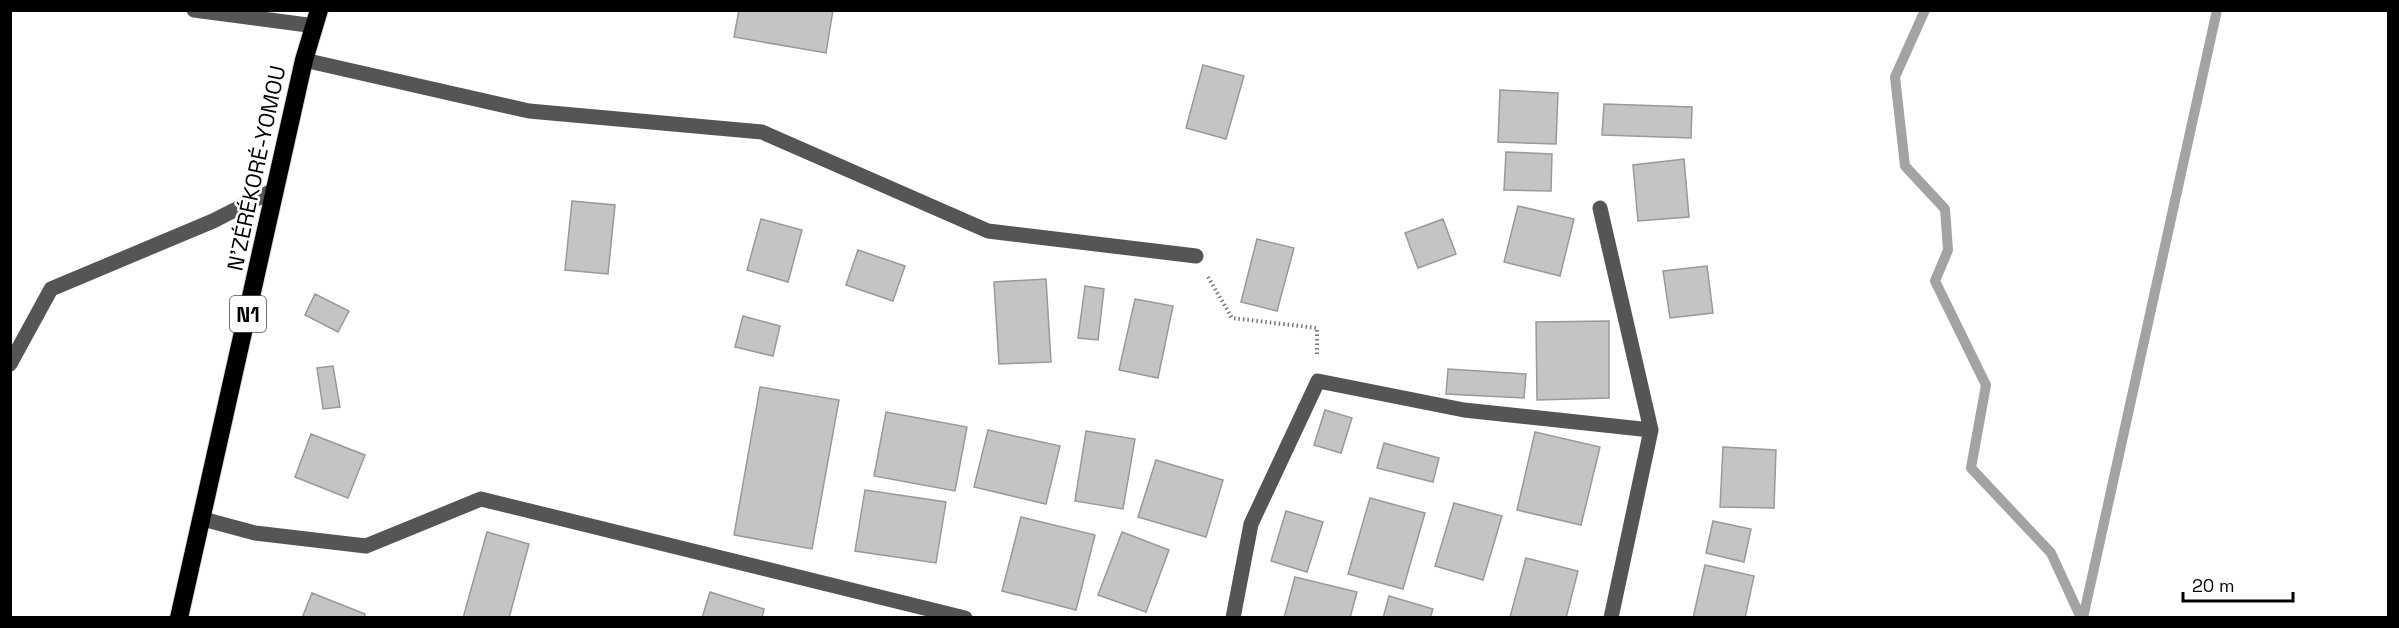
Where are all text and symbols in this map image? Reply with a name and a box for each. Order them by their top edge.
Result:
street label: N'ZÉRÉKORÉ-YOMOU [221,63,291,273]
road number: N1 [230,296,266,332]
scale bar [2183,565,2292,603]
text: 20 m [2192,574,2235,597]

